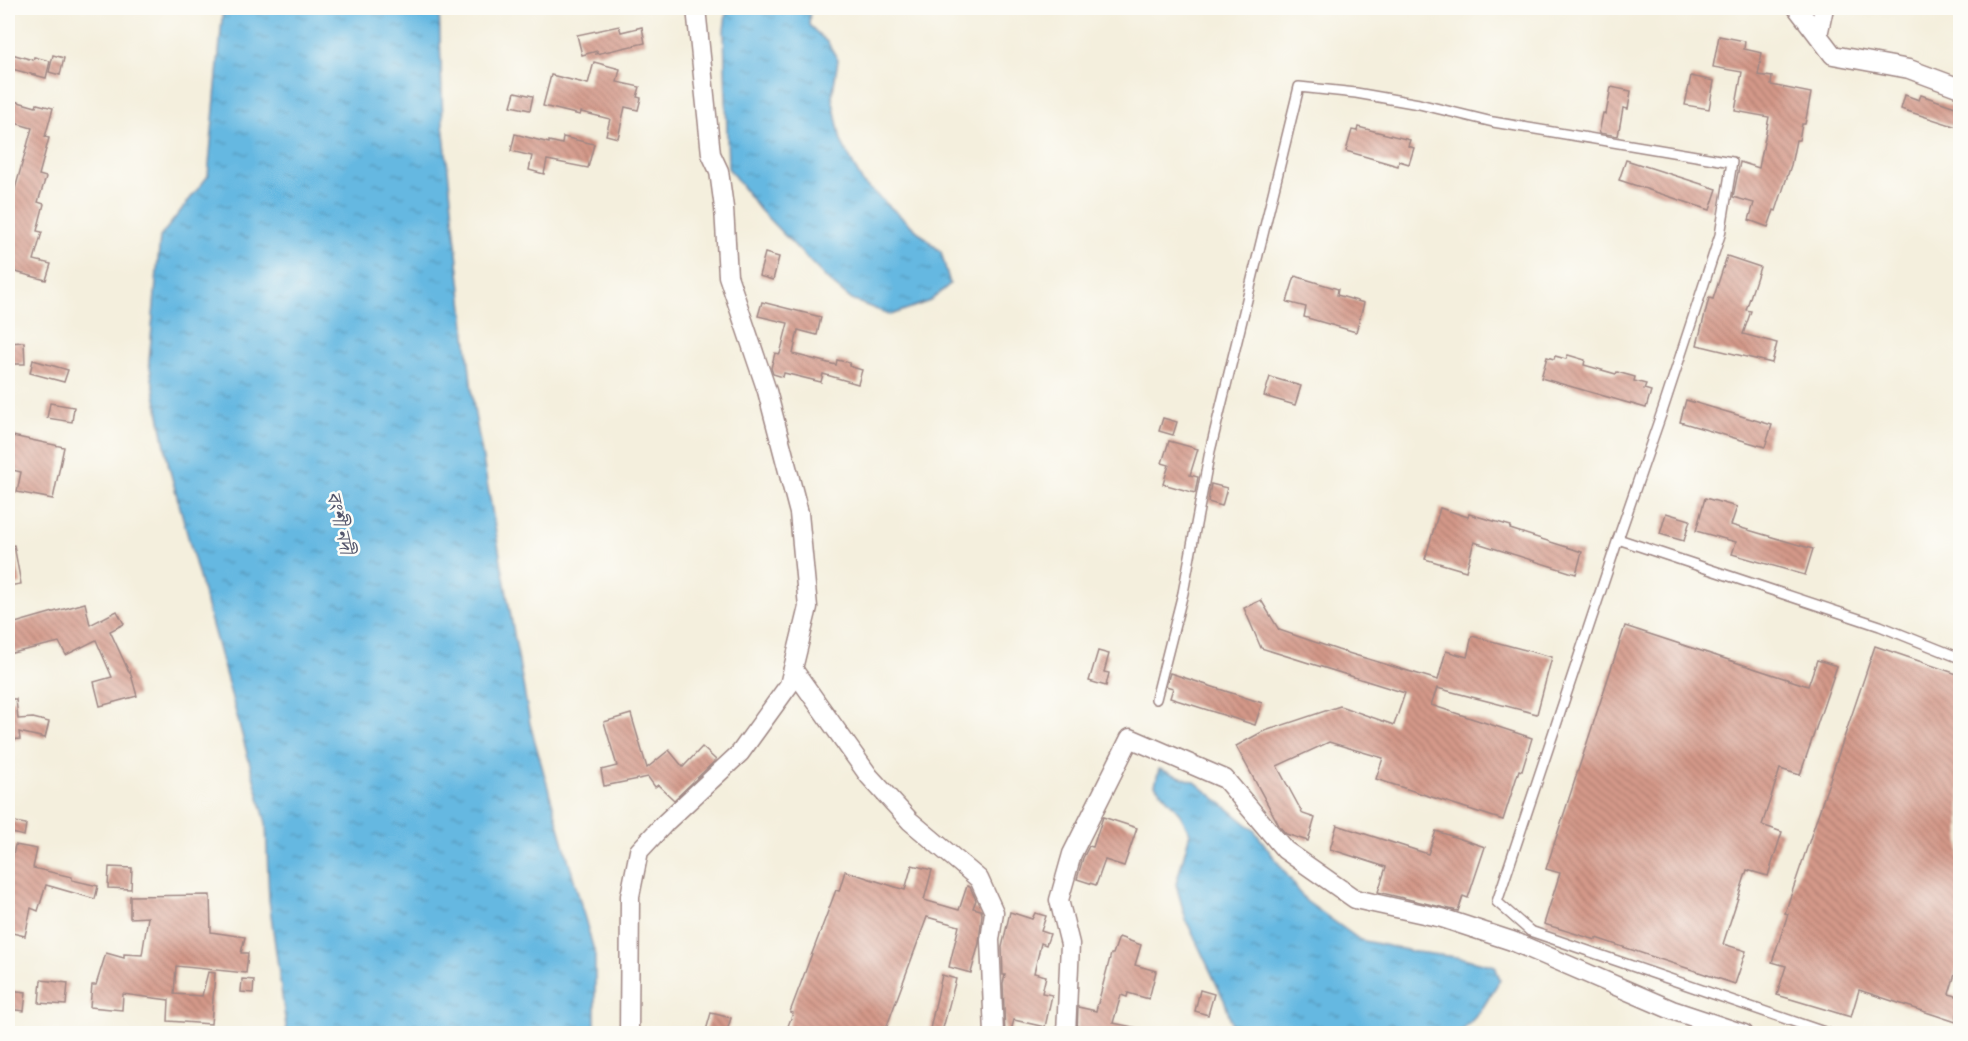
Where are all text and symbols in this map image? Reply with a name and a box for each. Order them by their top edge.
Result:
water label: বংশী নদী [317,489,360,559]

